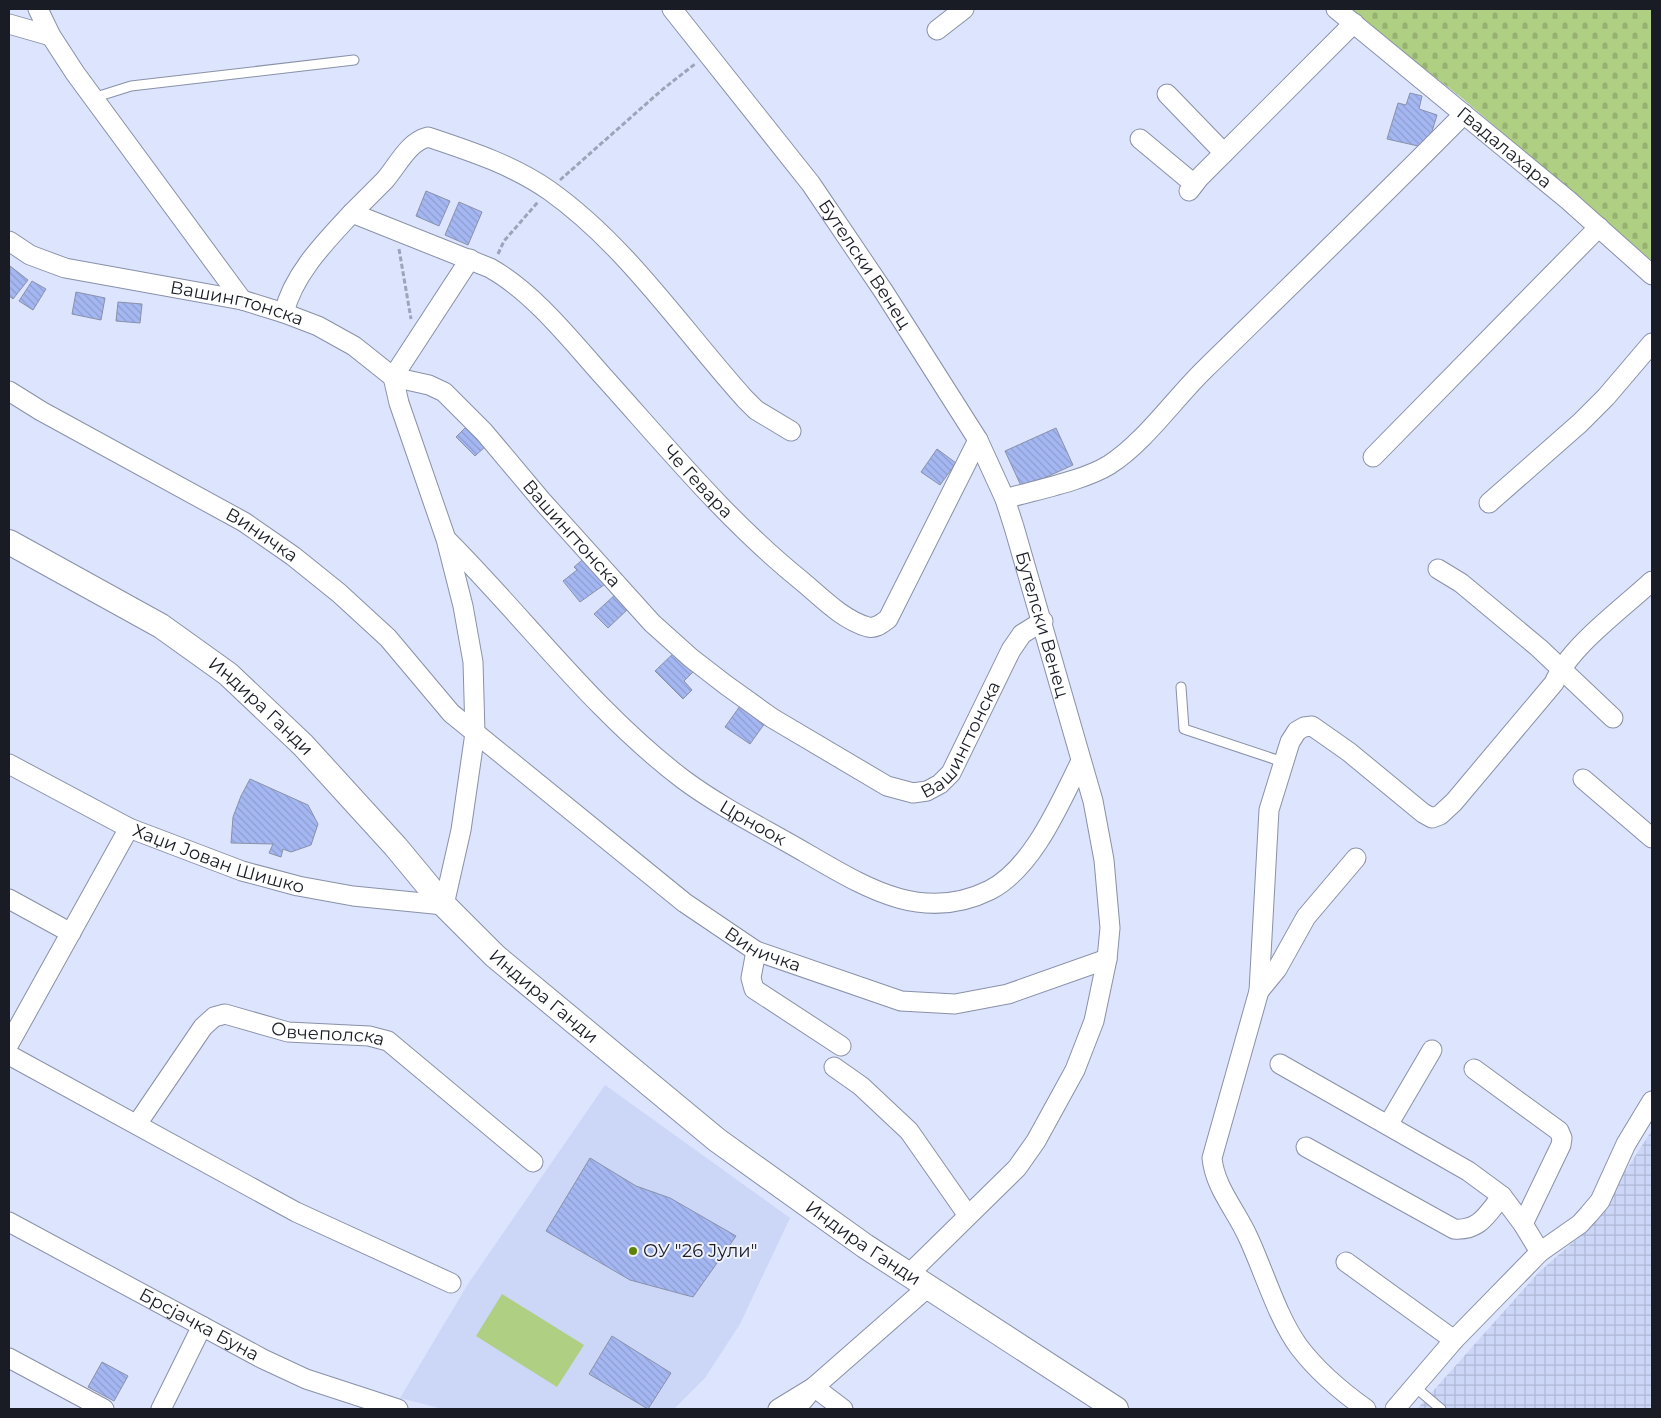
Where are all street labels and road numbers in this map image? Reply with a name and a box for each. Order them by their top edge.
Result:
street label: Гвадалахара [1452,102,1556,193]
street label: Бутелски Венец [814,195,916,333]
street label: Вашингтонска [168,276,307,330]
street label: Че Гевара [658,440,737,523]
street label: Вашингтонска [518,475,625,592]
street label: Виничка [222,503,302,567]
street label: Бутелски Венец [1011,549,1074,700]
street label: Индира Ганди [204,652,318,760]
street label: Вашингтонска [917,677,1005,803]
street label: Црноок [716,795,790,851]
street label: Хаџи Јован Шишко [130,819,306,898]
street label: Виничка [721,922,804,977]
street label: Индира Ганди [485,945,603,1048]
street label: Овчеполска [268,1017,387,1051]
street label: Индира Ганди [801,1196,925,1290]
street label: Брсјачка Буна [135,1283,263,1366]

